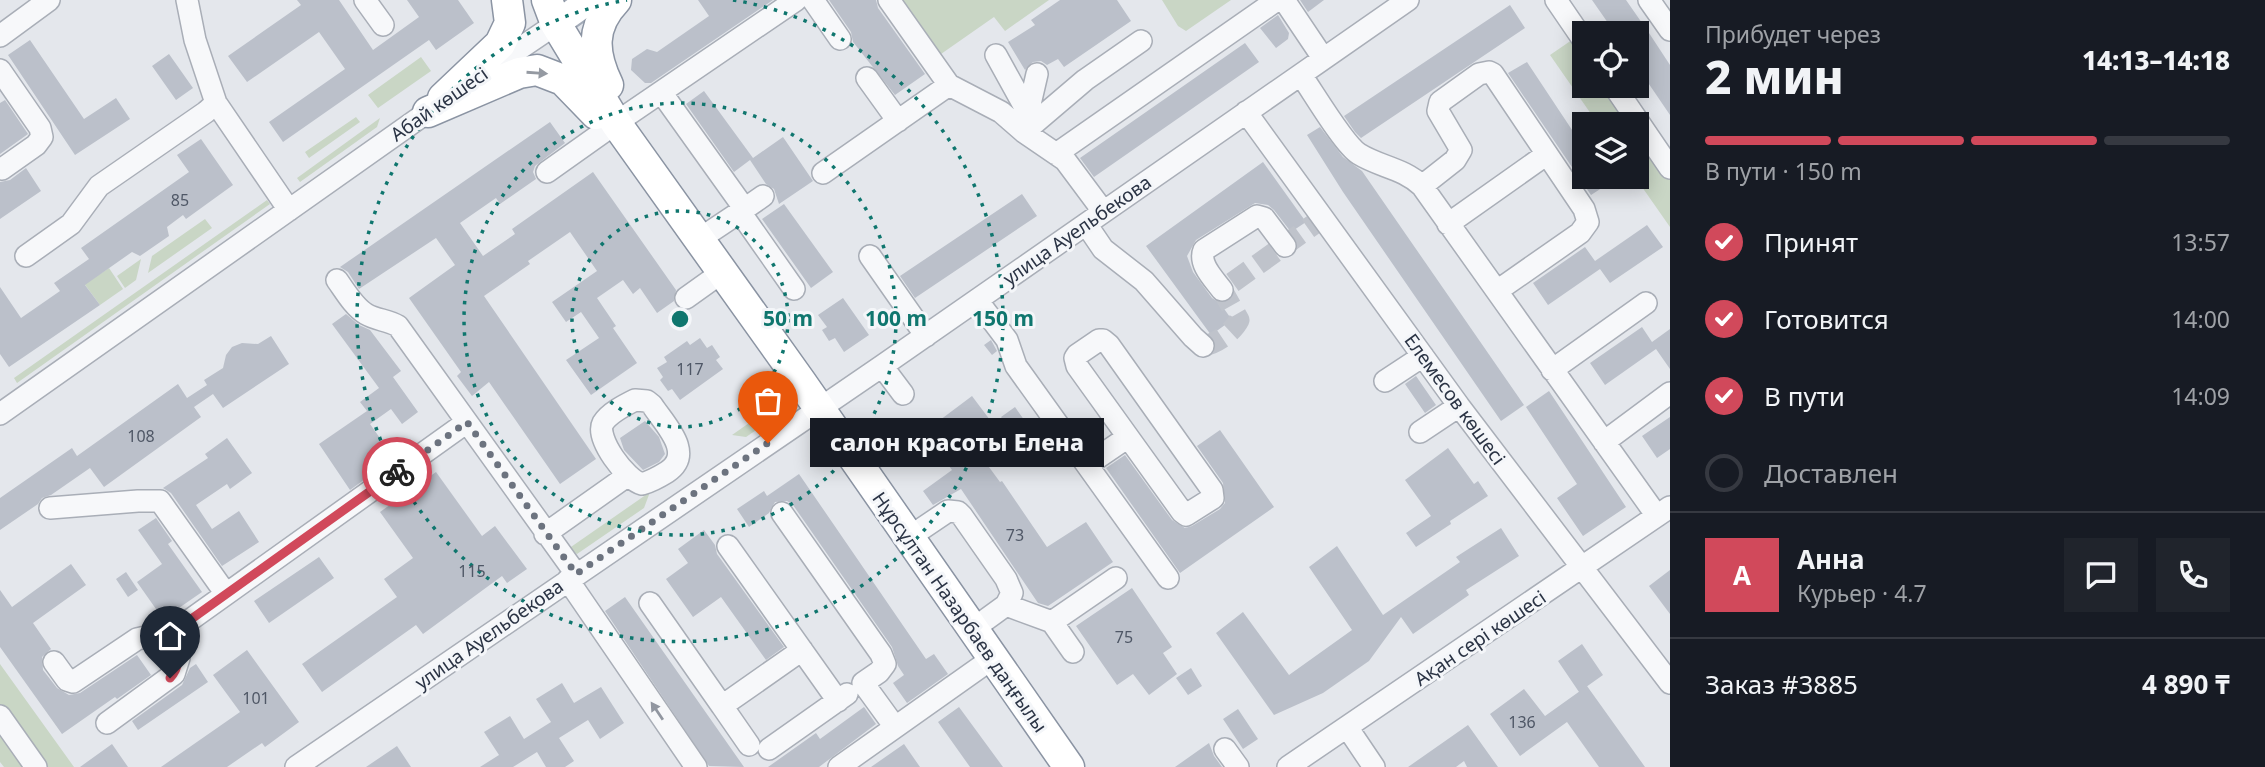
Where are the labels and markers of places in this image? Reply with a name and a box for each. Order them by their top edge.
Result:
centre of rings [668,307,692,331]
pin [738,371,798,443]
callout: салон красоты Елена [810,418,1104,467]
pin [140,606,200,678]

